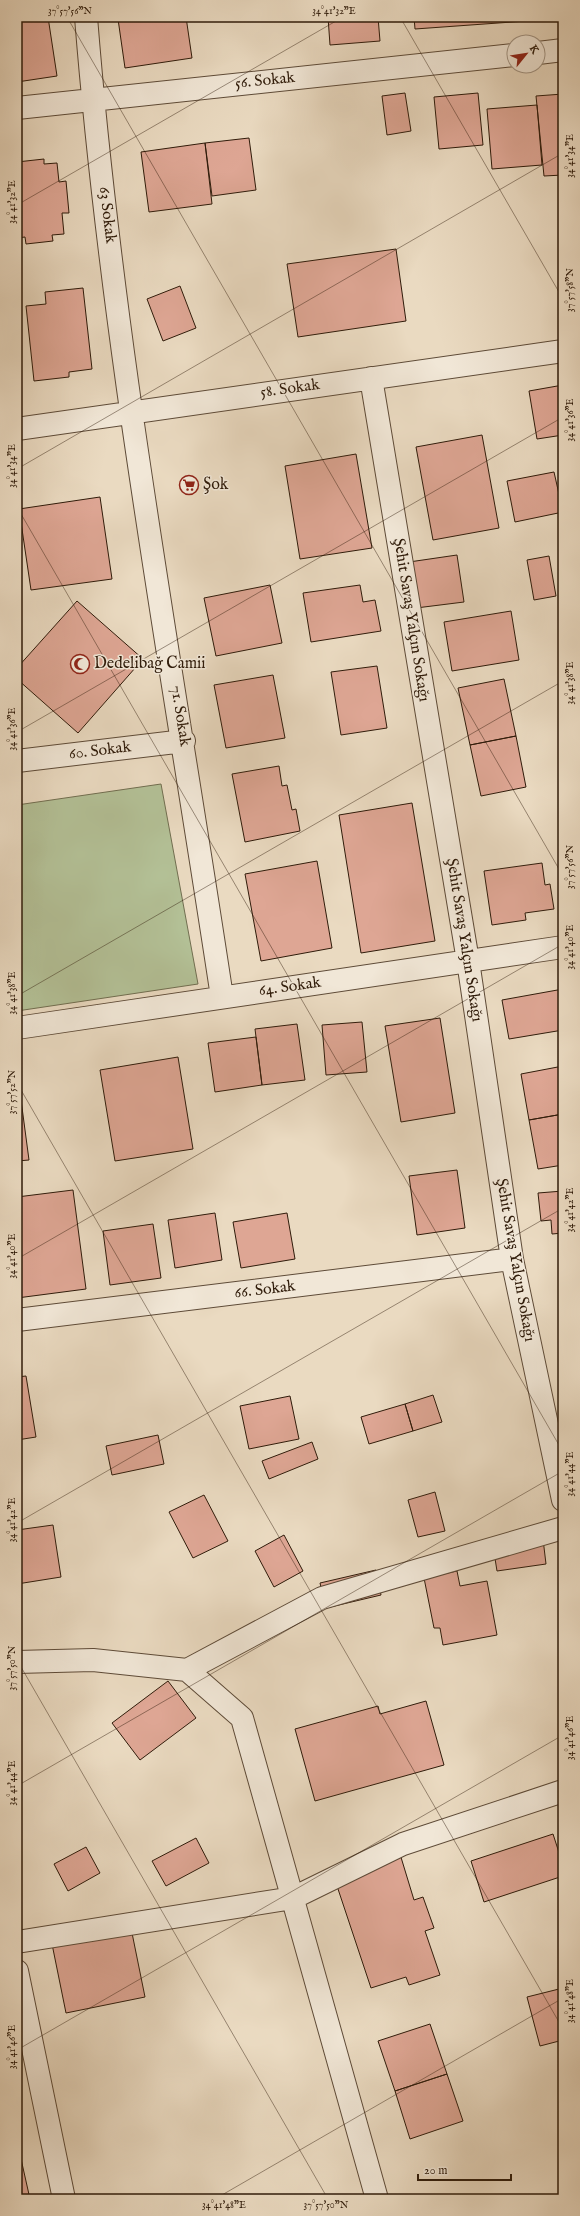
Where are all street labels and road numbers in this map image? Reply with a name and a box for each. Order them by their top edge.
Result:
street label: 56. Sokak [234,68,296,94]
street label: 63 Sokak [94,185,120,245]
street label: 58. Sokak [259,375,321,403]
street label: Şehit Savaş Yalçın Sokağı [388,537,434,703]
street label: 71. Sokak [165,684,195,748]
street label: 60. Sokak [68,737,133,765]
street label: Şehit Savaş Yalçın Sokağı [441,857,487,1023]
street label: 64. Sokak [258,973,323,1001]
street label: Şehit Savaş Yalçın Sokağı [491,1177,539,1343]
street label: 66. Sokak [233,1276,297,1304]

